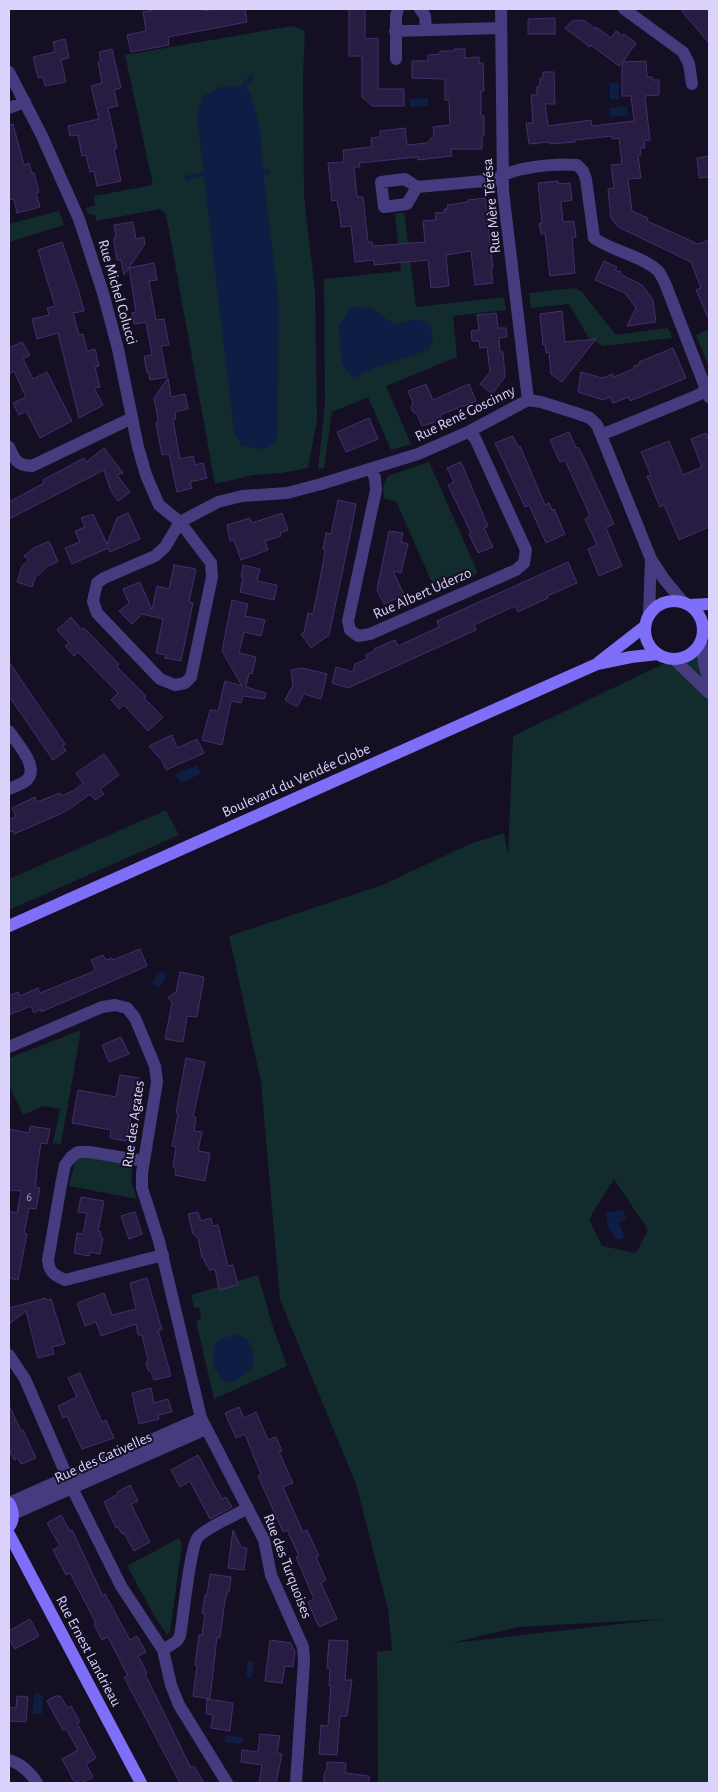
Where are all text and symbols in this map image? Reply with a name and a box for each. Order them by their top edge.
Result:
street label: Rue Mère Térésa [480,158,503,254]
street label: Rue Michel Colucci [95,238,140,346]
street label: Rue René Goscinny [413,382,518,444]
street label: Rue Albert Uderzo [371,565,474,622]
street label: Boulevard du Vendée Globe [220,741,373,820]
street label: Rue des Agates [120,1080,147,1168]
house number: 6 [26,1191,32,1203]
street label: Rue des Gativelles [52,1429,154,1486]
street label: Rue des Turquoises [261,1512,314,1621]
street label: Rue Ernest Landrieau [53,1593,124,1709]

